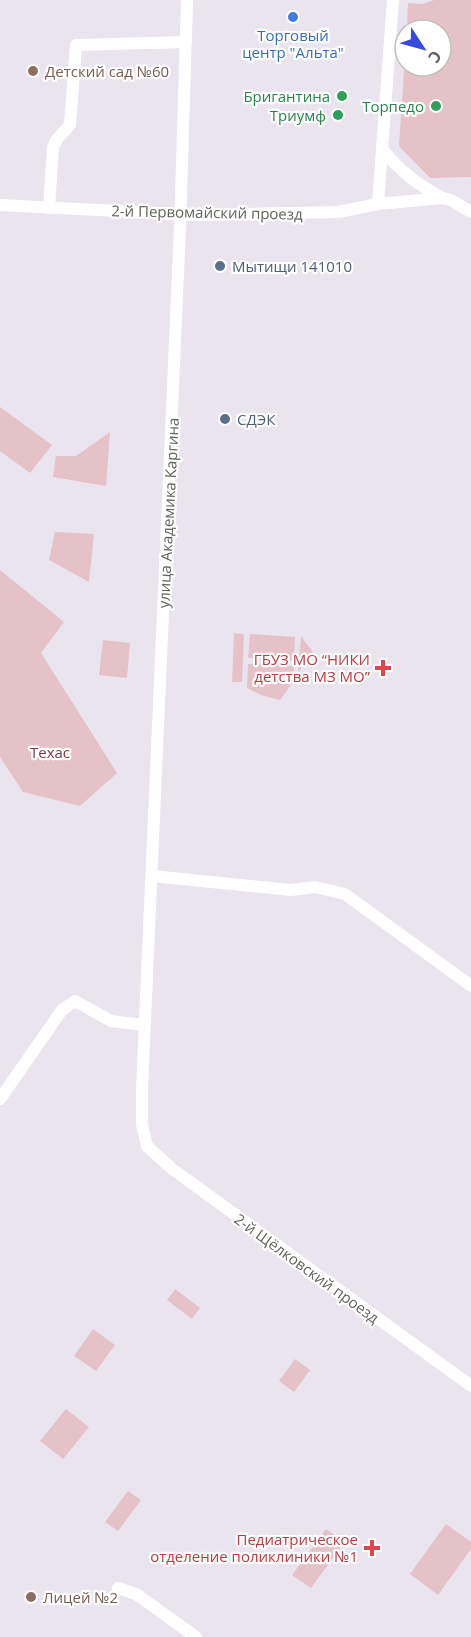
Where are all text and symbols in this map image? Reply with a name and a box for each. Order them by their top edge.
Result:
marker: Торговый центр "Альта" [286,10,300,24]
north arrow [393,18,453,78]
place label: Торговый центр "Альта" [242,25,344,62]
text: С [423,46,447,67]
place label: Детский сад №60 [45,61,169,81]
marker: Детский сад №60 [26,64,40,78]
place label: Бригантина [243,86,330,106]
marker: Бригантина [335,89,349,103]
place label: Торпедо [362,96,424,116]
marker: Торпедо [429,99,443,113]
place label: Триумф [270,105,326,125]
marker: Триумф [331,108,345,122]
street label: 2-й Первомайский проезд [111,200,303,224]
place label: Мытищи 141010 [232,256,352,276]
marker: Мытищи 141010 [213,259,227,273]
place label: СДЭК [237,409,276,429]
marker: СДЭК [218,412,232,426]
street label: улица Академика Каргина [153,417,183,609]
place label: ГБУЗ МО “НИКИ детства МЗ МО” [254,649,371,686]
marker: ГБУЗ МО “НИКИ детства МЗ МО” [374,659,392,677]
park label: Техас [30,742,70,762]
street label: 2-й Щёлковский проезд [231,1209,384,1328]
place label: Педиатрическое отделение поликлиники №1 [150,1529,358,1566]
marker: Педиатрическое отделение поликлиники №1 [363,1539,381,1557]
place label: Лицей №2 [43,1587,118,1607]
marker: Лицей №2 [24,1590,38,1604]

